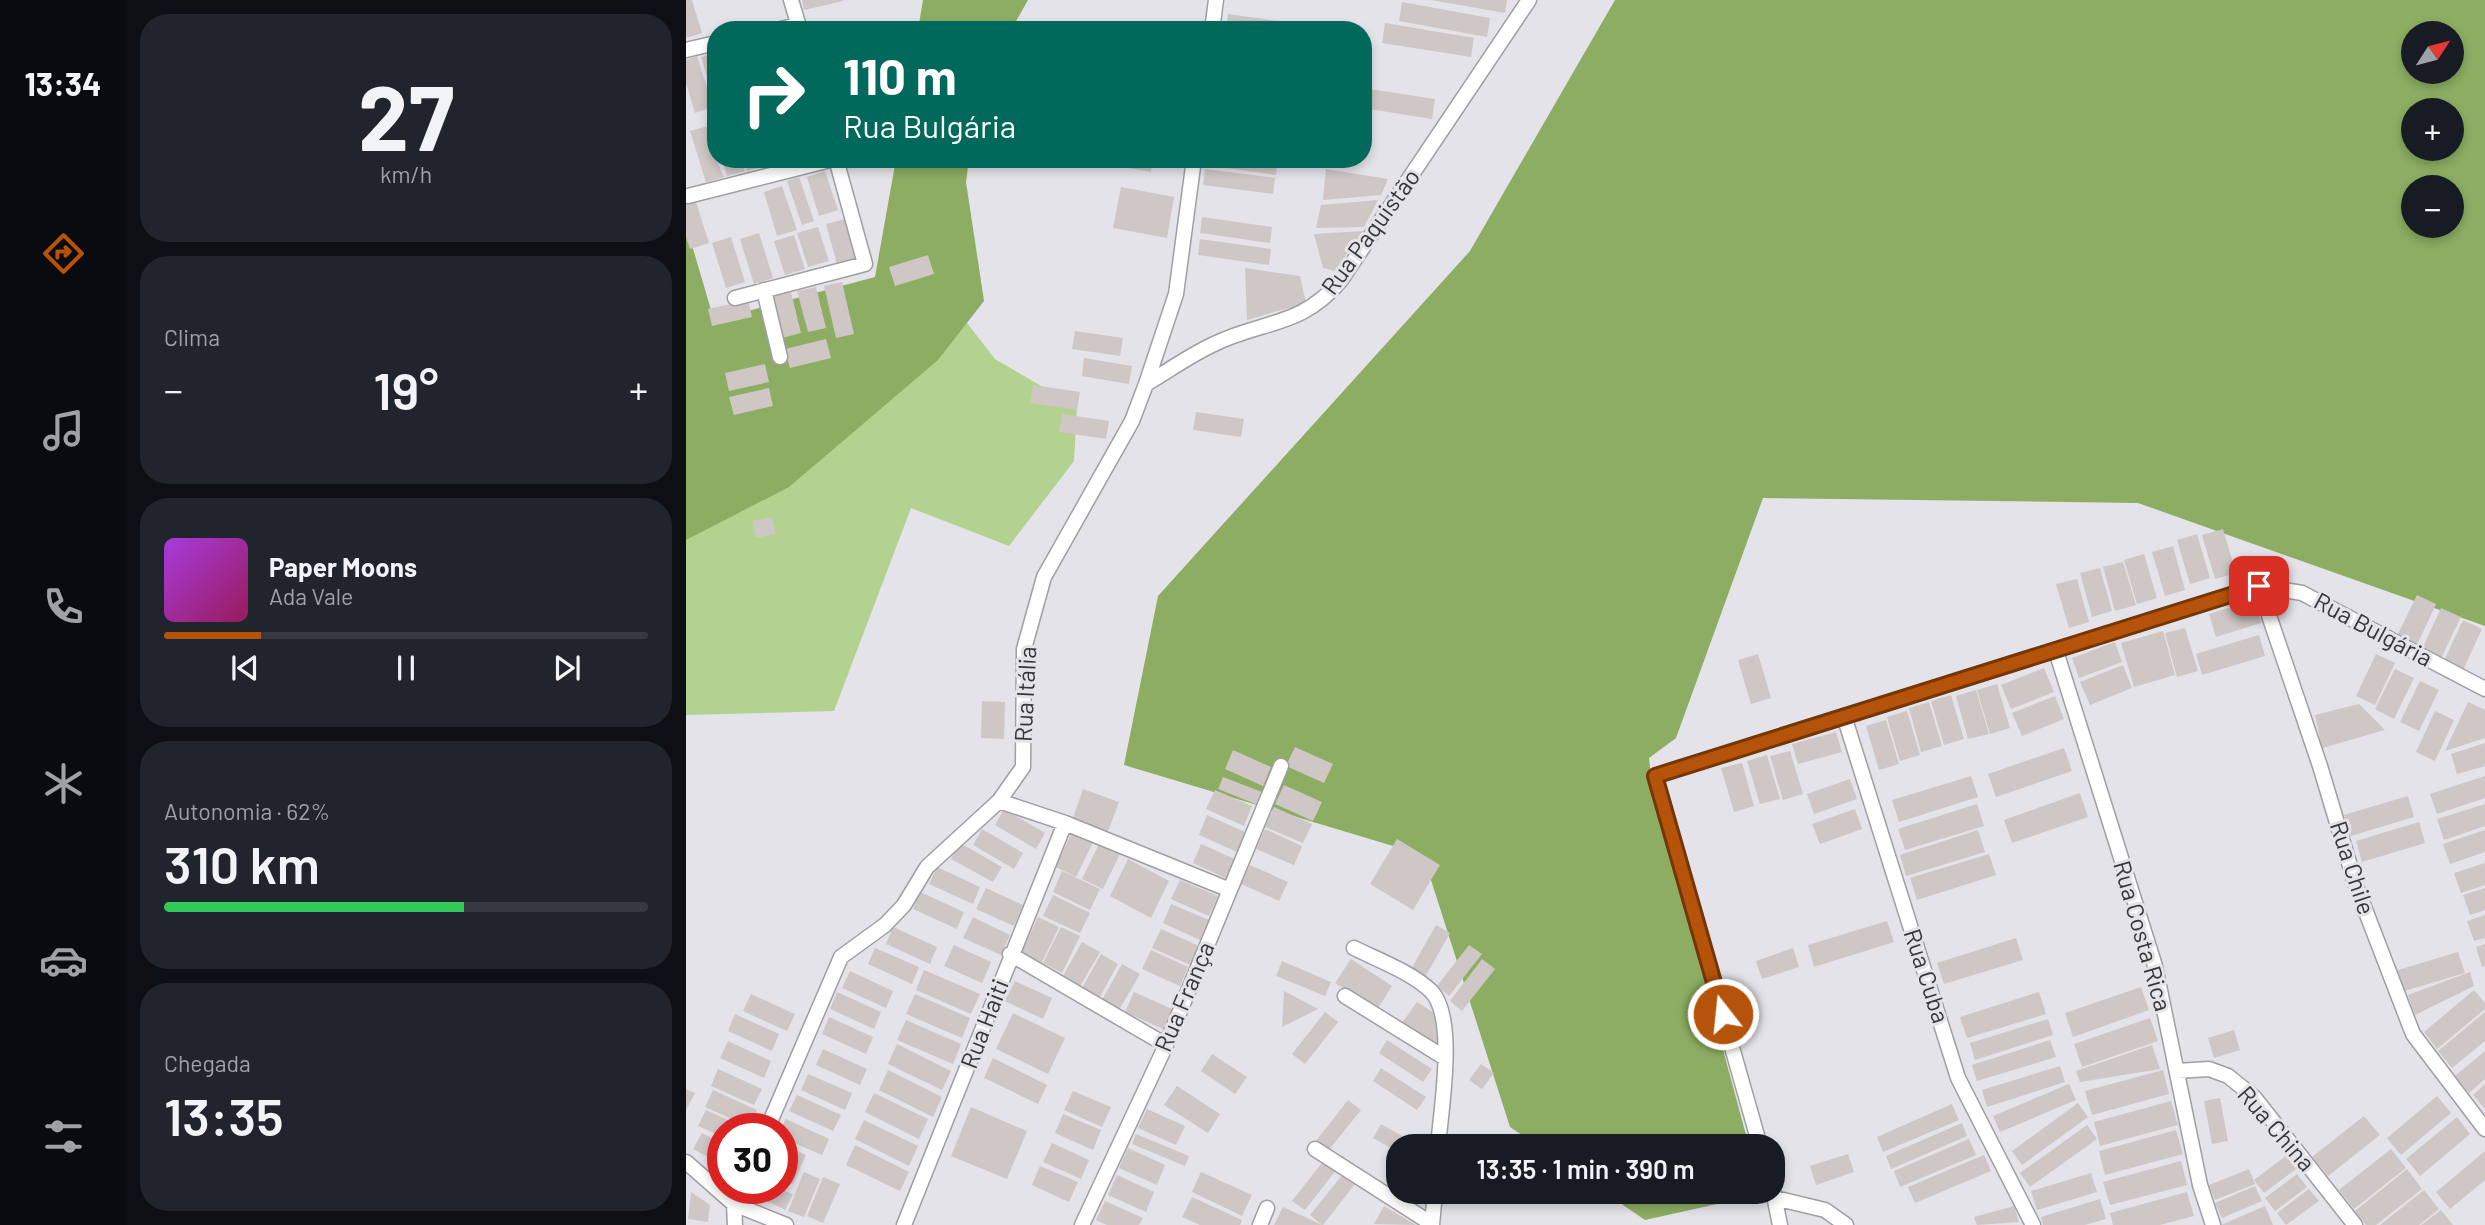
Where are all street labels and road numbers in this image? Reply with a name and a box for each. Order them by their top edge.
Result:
street label: Rua Paquistão [1314,162,1425,300]
street label: Rua Bulgária [2310,585,2438,672]
street label: Rua Itália [1008,645,1041,742]
street label: Rua Chile [2325,817,2382,918]
street label: Rua Costa Rica [2108,857,2179,1014]
street label: Rua Cuba [1899,925,1956,1026]
street label: Rua França [1148,937,1220,1056]
street label: Rua Haiti [953,975,1014,1072]
street label: Rua China [2232,1079,2322,1177]

